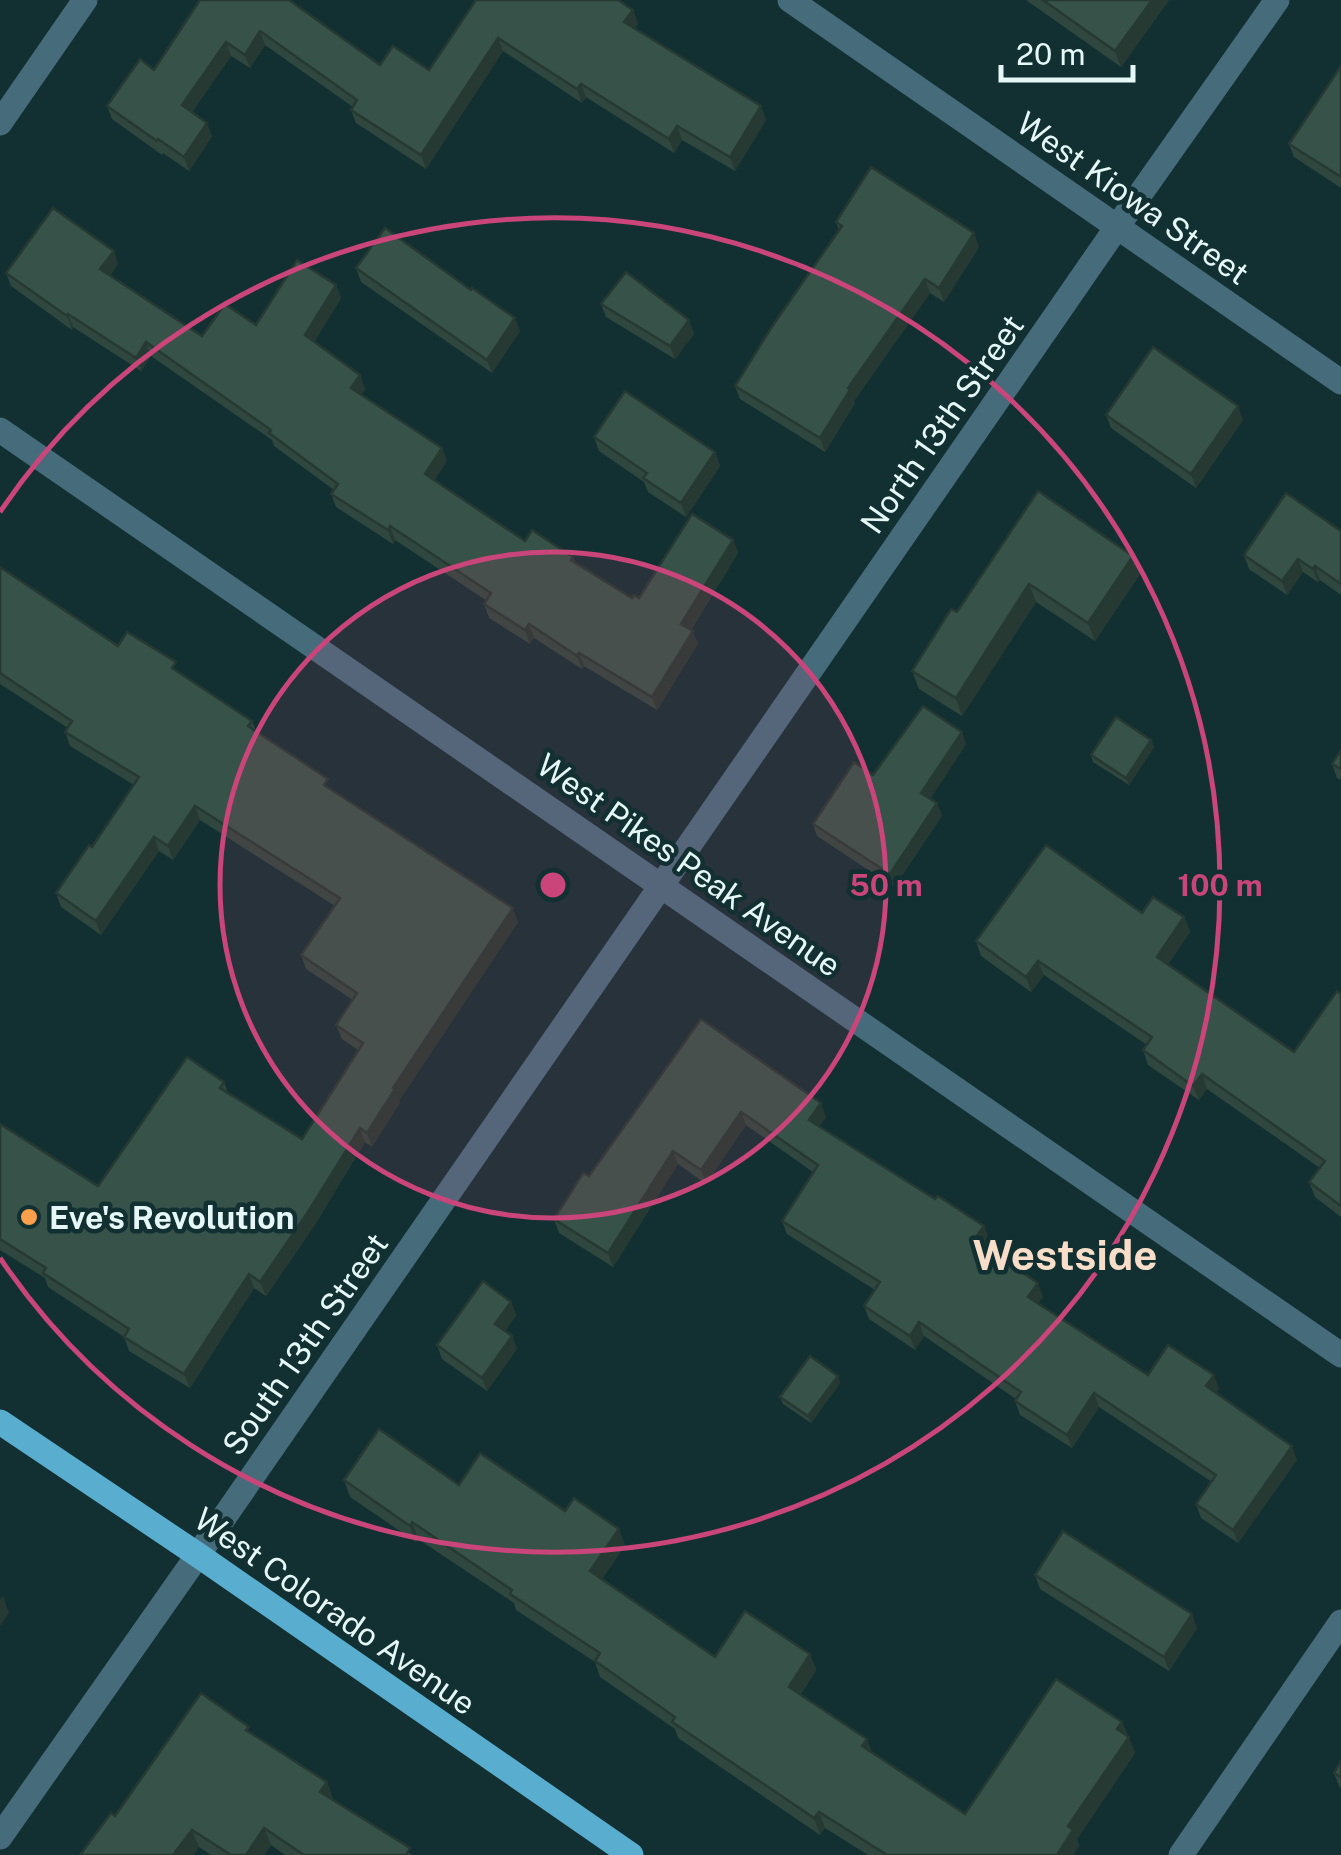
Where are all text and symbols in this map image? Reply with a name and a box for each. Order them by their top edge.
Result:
scale bar [1001,20,1134,82]
text: 20 m [1016,36,1085,72]
street label: West Kiowa Street [1010,104,1256,292]
street label: North 13th Street [853,308,1031,540]
street label: West Pikes Peak Avenue [530,746,848,984]
centre of rings [535,867,571,903]
text: 50 m [849,867,923,903]
text: 100 m [1177,867,1263,903]
place label: Eve's Revolution [49,1199,295,1236]
marker: Eve's Revolution [18,1206,40,1228]
street label: South 13th Street [215,1226,395,1462]
district label: Westside [973,1230,1157,1279]
street label: West Colorado Avenue [187,1500,483,1722]

